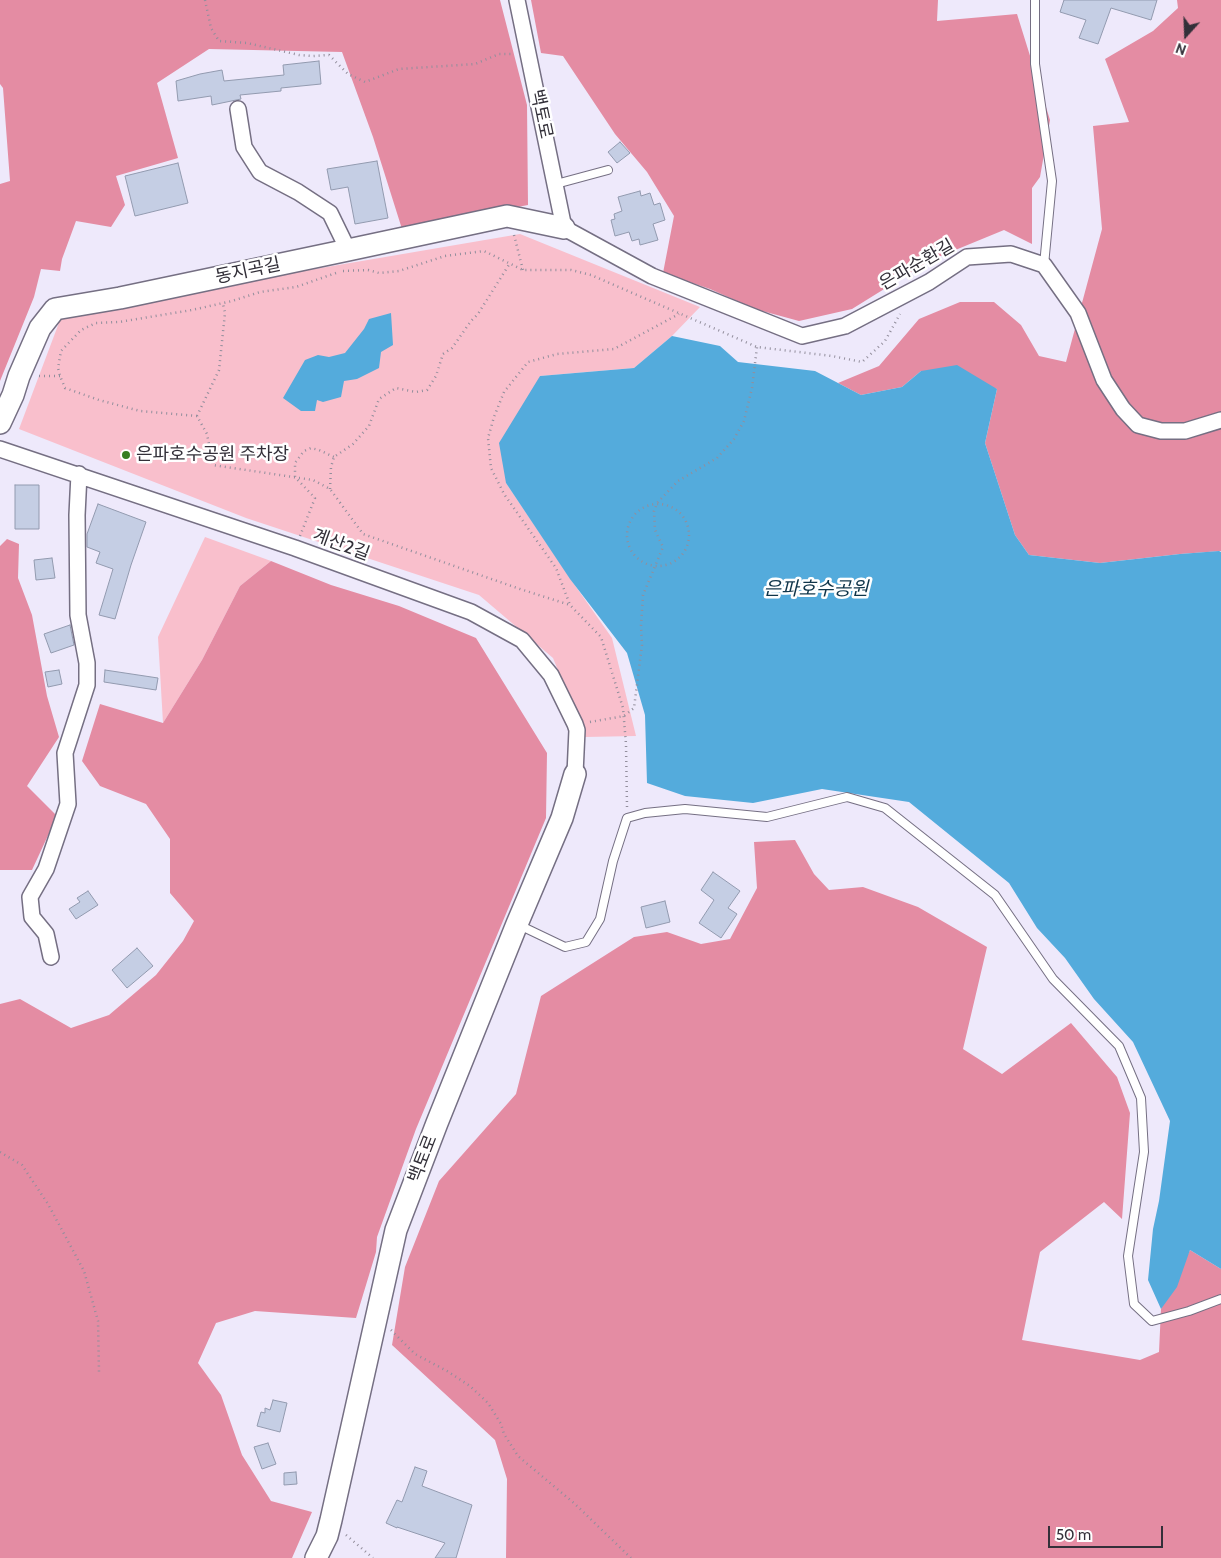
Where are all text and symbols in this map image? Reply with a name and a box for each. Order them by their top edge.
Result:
north arrow [1161,10,1211,60]
text: N [1173,39,1189,59]
street label: 백토로 [525,87,557,141]
street label: 은파순환길 [876,235,958,295]
street label: 동지곡길 [213,254,283,288]
place label: 은파호수공원 주차장 [136,444,289,466]
marker: 은파호수공원 주차장 [120,449,132,461]
street label: 계산2길 [310,525,372,565]
water label: 은파호수공원 [764,578,868,600]
street label: 백토로 [404,1132,442,1186]
scale bar [1051,1516,1166,1548]
text: 50 m [1056,1526,1091,1544]

